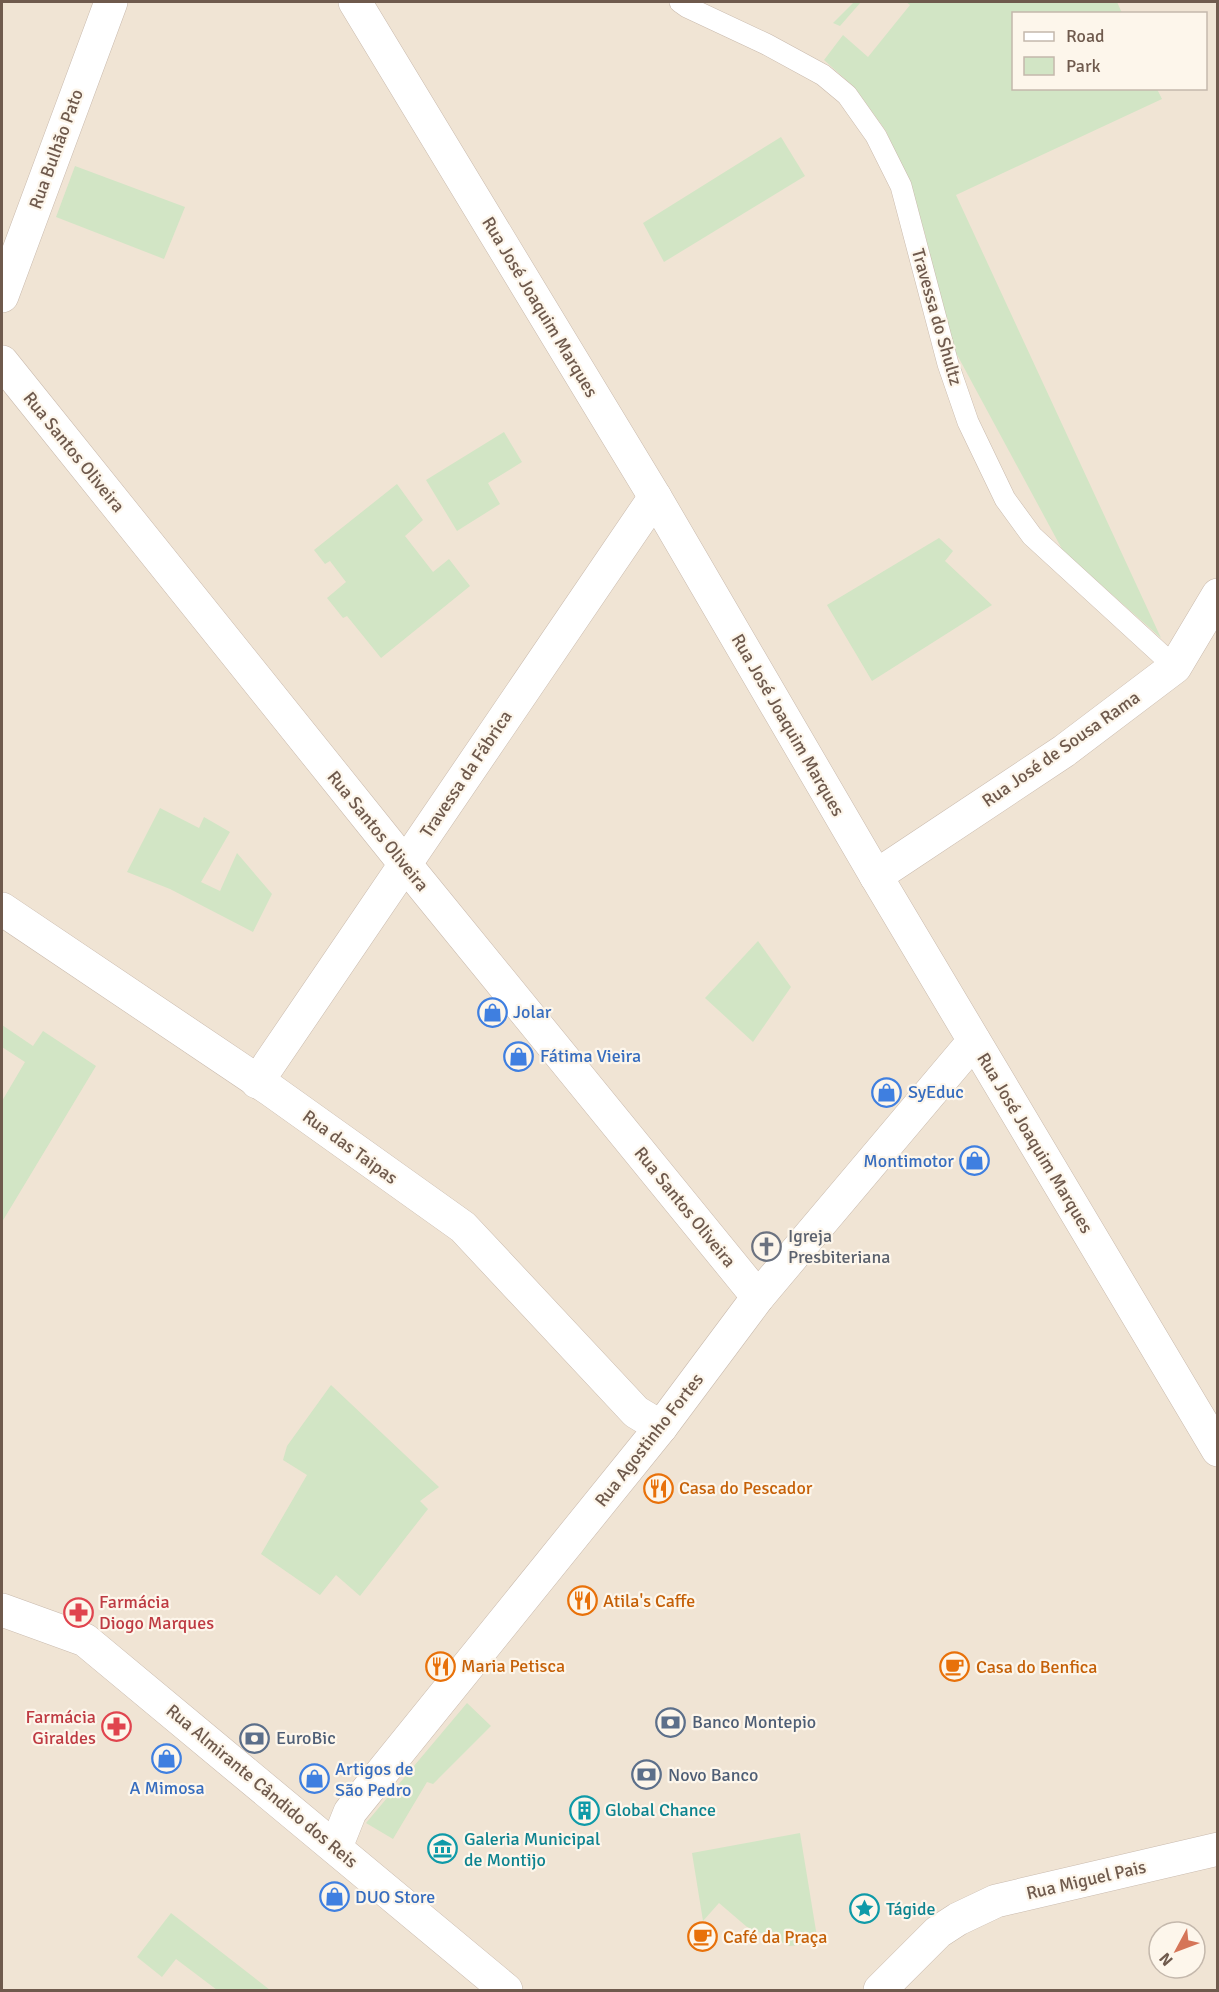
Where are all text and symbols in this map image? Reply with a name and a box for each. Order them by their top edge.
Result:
legend [1012,12,1207,90]
text: Road [1066,25,1105,47]
text: Park [1066,55,1101,77]
street label: Rua Bulhão Pato [24,86,88,212]
street label: Rua José Joaquim Marques [477,213,603,401]
street label: Travessa do Shultz [907,246,967,388]
street label: Rua Santos Oliveira [19,387,129,517]
street label: Rua José Joaquim Marques [727,630,849,820]
street label: Rua José de Sousa Rama [978,686,1144,812]
street label: Travessa da Fábrica [415,706,517,842]
street label: Rua Santos Oliveira [323,766,433,896]
shop icon: Jolar [476,996,508,1028]
place label: Jolar [513,1001,552,1023]
shop icon: Fátima Vieira [503,1040,535,1072]
place label: Fátima Vieira [540,1045,641,1067]
street label: Rua José Joaquim Marques [972,1049,1098,1237]
shop icon: SyEduc [871,1076,903,1108]
place label: SyEduc [908,1081,964,1103]
street label: Rua das Taipas [298,1105,402,1189]
street label: Rua Santos Oliveira [630,1142,740,1272]
shop icon: Montimotor [959,1145,991,1177]
place label: Montimotor [863,1150,954,1172]
place label: Igreja Presbiteriana [788,1225,890,1268]
church icon: Igreja Presbiteriana [751,1230,783,1262]
street label: Rua Agostinho Fortes [590,1369,708,1511]
restaurant icon: Casa do Pescador [642,1472,674,1504]
place label: Casa do Pescador [679,1477,813,1499]
restaurant icon: Atila's Caffe [566,1585,598,1617]
place label: Atila's Caffe [603,1590,695,1612]
place label: Farmácia Diogo Marques [99,1591,214,1634]
pharmacy icon: Farmácia Diogo Marques [62,1596,94,1628]
restaurant icon: Maria Petisca [424,1650,456,1682]
cafe icon: Casa do Benfica [939,1651,971,1683]
place label: Maria Petisca [461,1655,565,1677]
place label: Casa do Benfica [976,1656,1097,1678]
street label: Rua Almirante Cândido dos Reis [162,1699,362,1873]
place label: Farmácia Giraldes [25,1706,96,1749]
bank icon: Banco Montepio [655,1706,687,1738]
pharmacy icon: Farmácia Giraldes [101,1711,133,1743]
place label: Banco Montepio [692,1711,816,1733]
bank icon: EuroBic [239,1722,271,1754]
place label: EuroBic [276,1727,336,1749]
shop icon: A Mimosa [151,1743,183,1775]
place label: Artigos de São Pedro [335,1758,414,1801]
bank icon: Novo Banco [631,1759,663,1791]
shop icon: Artigos de São Pedro [298,1763,330,1795]
place label: Novo Banco [668,1764,758,1786]
place label: A Mimosa [129,1777,205,1799]
building icon: Global Chance [568,1794,600,1826]
place label: Global Chance [605,1799,716,1821]
place label: Galeria Municipal de Montijo [464,1828,600,1871]
museum icon: Galeria Municipal de Montijo [427,1833,459,1865]
street label: Rua Miguel Pais [1024,1856,1148,1904]
shop icon: DUO Store [318,1881,350,1913]
place label: DUO Store [355,1886,435,1908]
place icon: Tágide [849,1893,881,1925]
place label: Tágide [886,1898,935,1920]
north arrow [1147,1920,1207,1980]
cafe icon: Café da Praça [686,1921,718,1953]
place label: Café da Praça [723,1926,827,1948]
text: N [1155,1948,1178,1970]

